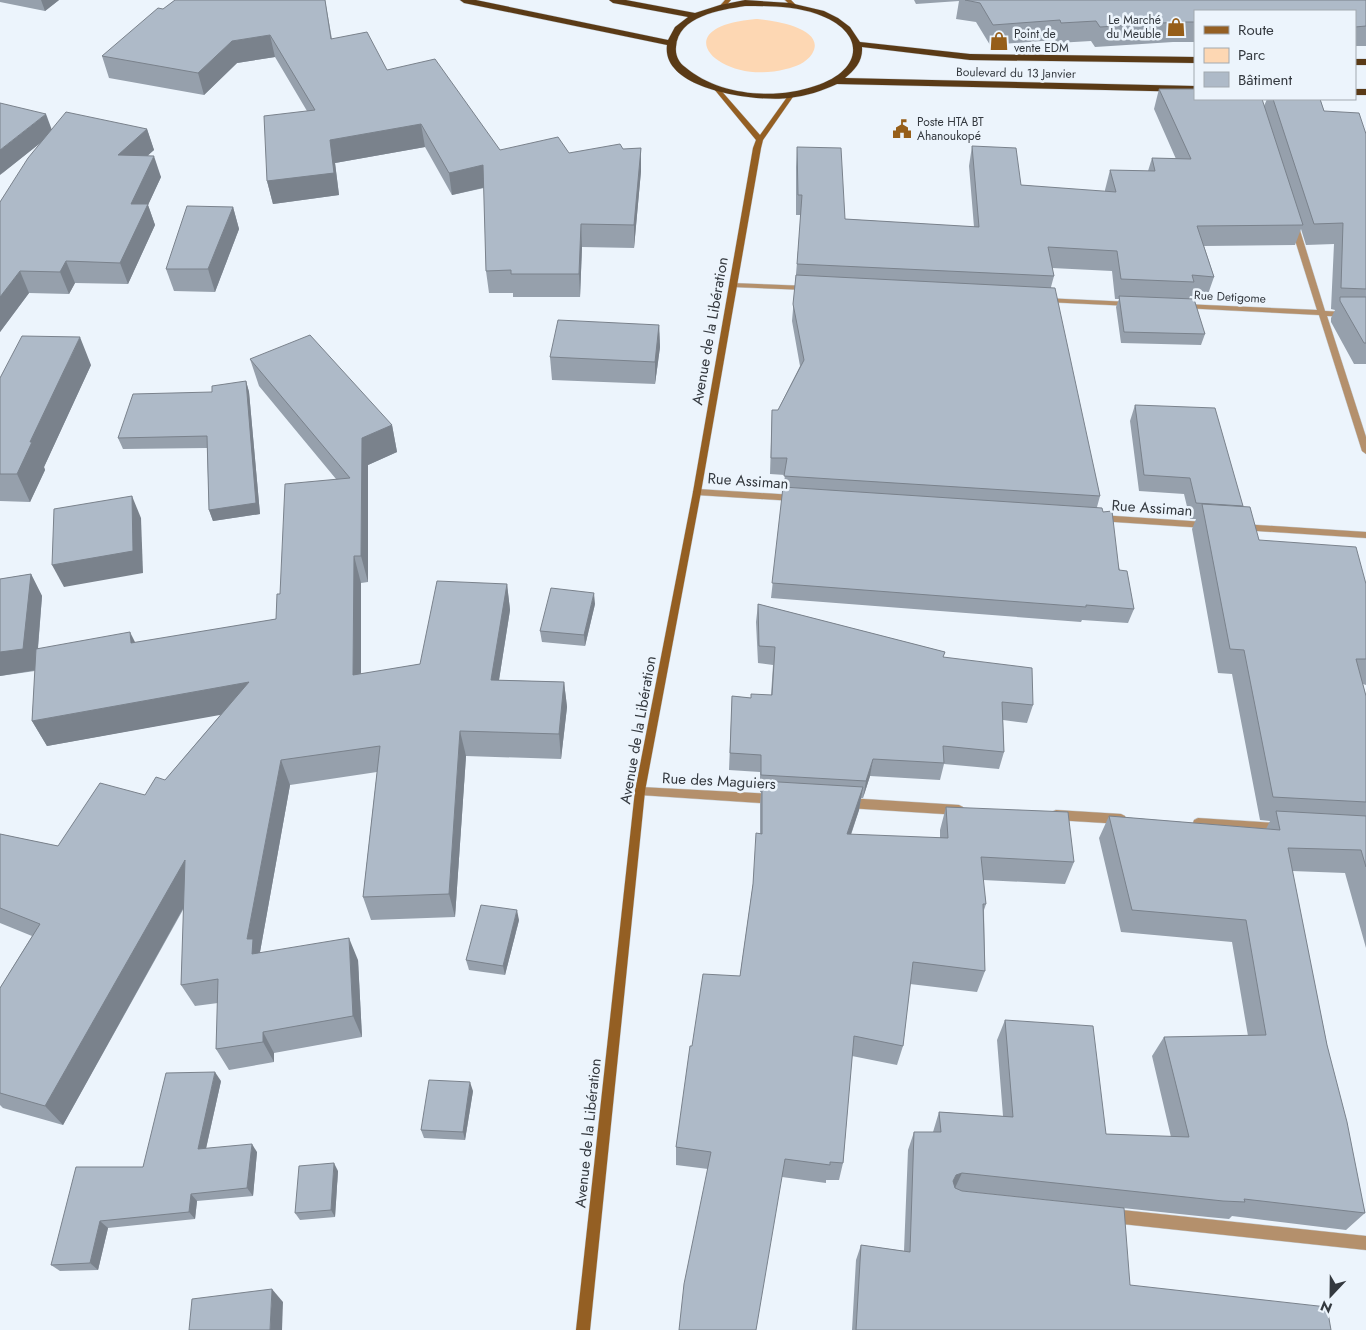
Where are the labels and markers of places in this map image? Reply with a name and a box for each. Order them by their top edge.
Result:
place label: Le Marché du Meuble [1106,11,1161,43]
shop icon: Le Marché du Meuble [1165,16,1187,38]
place label: Point de vente EDM [1014,25,1069,57]
shop icon: Point de vente EDM [988,30,1010,52]
place label: Poste HTA BT Ahanoukopé [917,113,984,145]
public building icon: Poste HTA BT Ahanoukopé [891,118,913,140]

